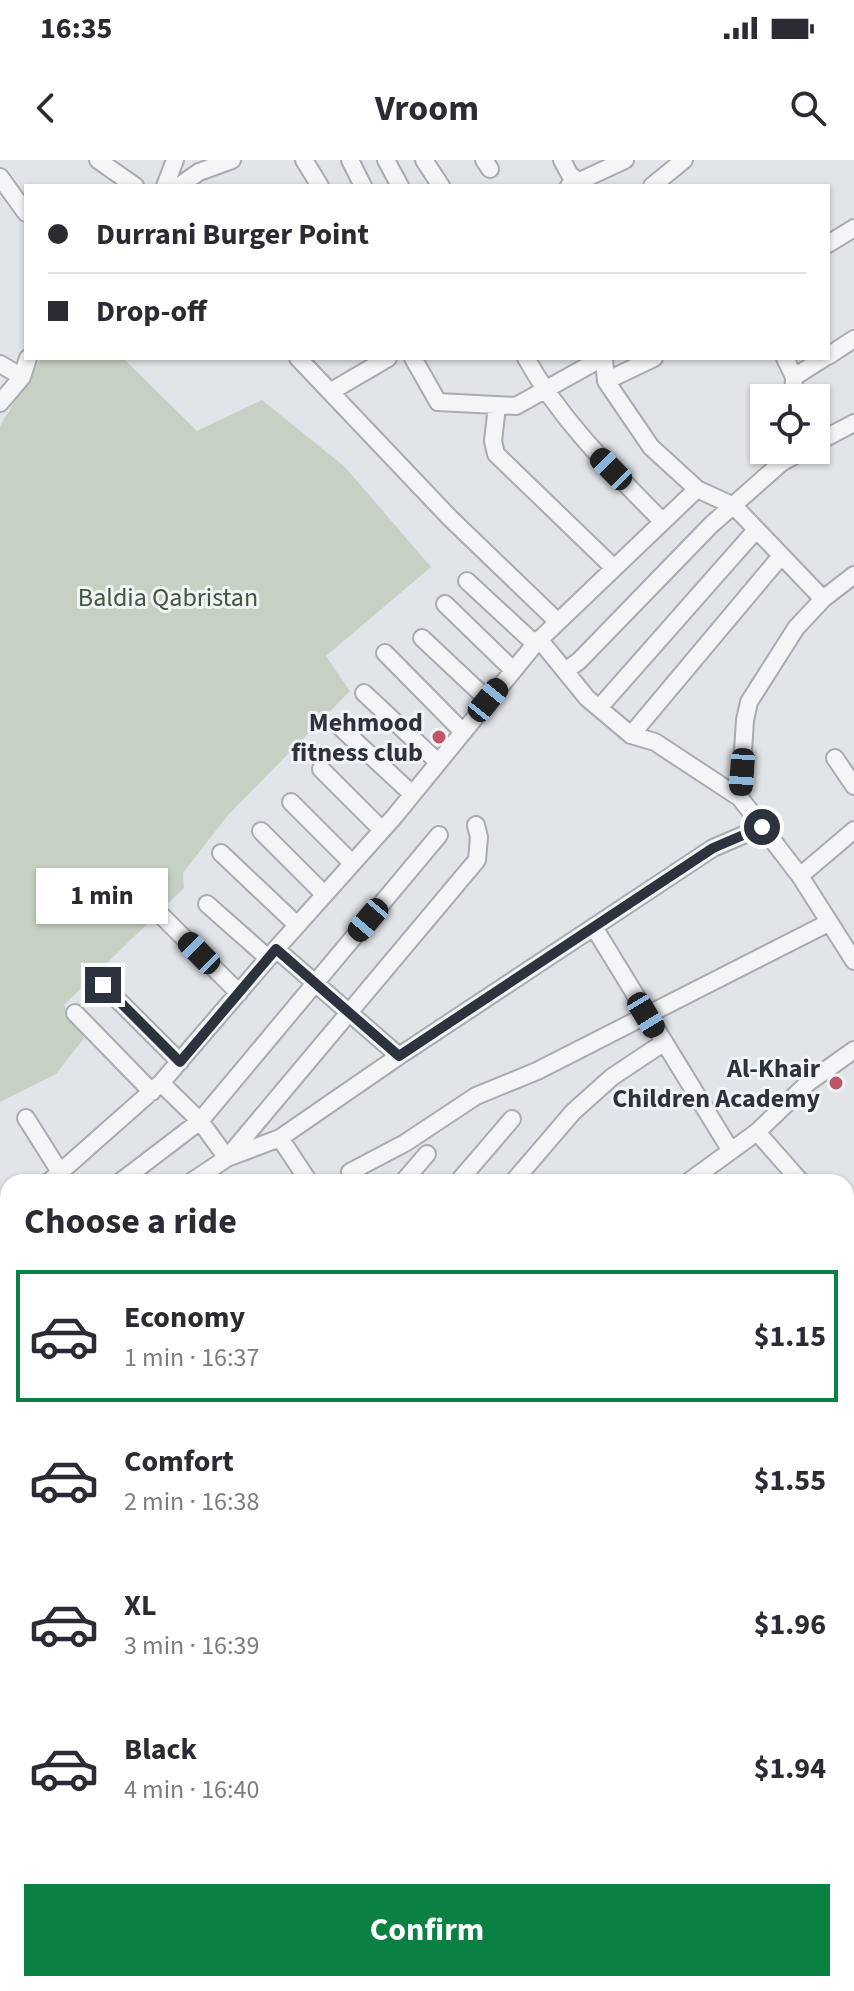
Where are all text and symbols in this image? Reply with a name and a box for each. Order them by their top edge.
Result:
text: 16:35 [40,7,112,50]
text: Vroom [375,83,479,134]
icon: back [24,86,68,130]
icon: search [786,86,830,130]
text: Durrani Burger Point [96,213,369,256]
text: Drop-off [96,290,207,333]
map controls [750,384,830,464]
button: locate [750,384,830,464]
car [586,444,636,494]
park label: Baldia Qabristan [78,579,258,616]
car [464,674,512,726]
place label: Mehmood fitness club [291,704,423,771]
marker: Mehmood fitness club [430,728,448,746]
car [728,747,756,797]
route start [744,809,780,845]
callout: 1 min [37,869,169,925]
text: 1 min [70,877,134,914]
car [343,894,393,946]
car [174,928,224,978]
route end [85,967,121,1003]
car [623,988,669,1042]
place label: Al-Khair Children Academy [612,1050,821,1117]
marker: Al-Khair Children Academy [827,1074,845,1092]
text: Choose a ride [24,1196,237,1247]
text: Economy [124,1296,245,1339]
icon: car [28,1300,100,1372]
text: $1.15 [754,1315,826,1358]
text: 1 min · 16:37 [124,1339,259,1376]
text: Comfort [124,1440,234,1483]
icon: car [28,1444,100,1516]
text: $1.55 [754,1459,826,1502]
text: 2 min · 16:38 [124,1483,259,1520]
text: XL [124,1584,157,1627]
icon: car [28,1588,100,1660]
text: $1.96 [754,1603,826,1646]
text: 3 min · 16:39 [124,1627,259,1664]
text: Black [124,1728,197,1771]
icon: car [28,1732,100,1804]
text: $1.94 [754,1747,826,1790]
text: 4 min · 16:40 [124,1771,259,1808]
button: Confirm [24,1884,830,1976]

